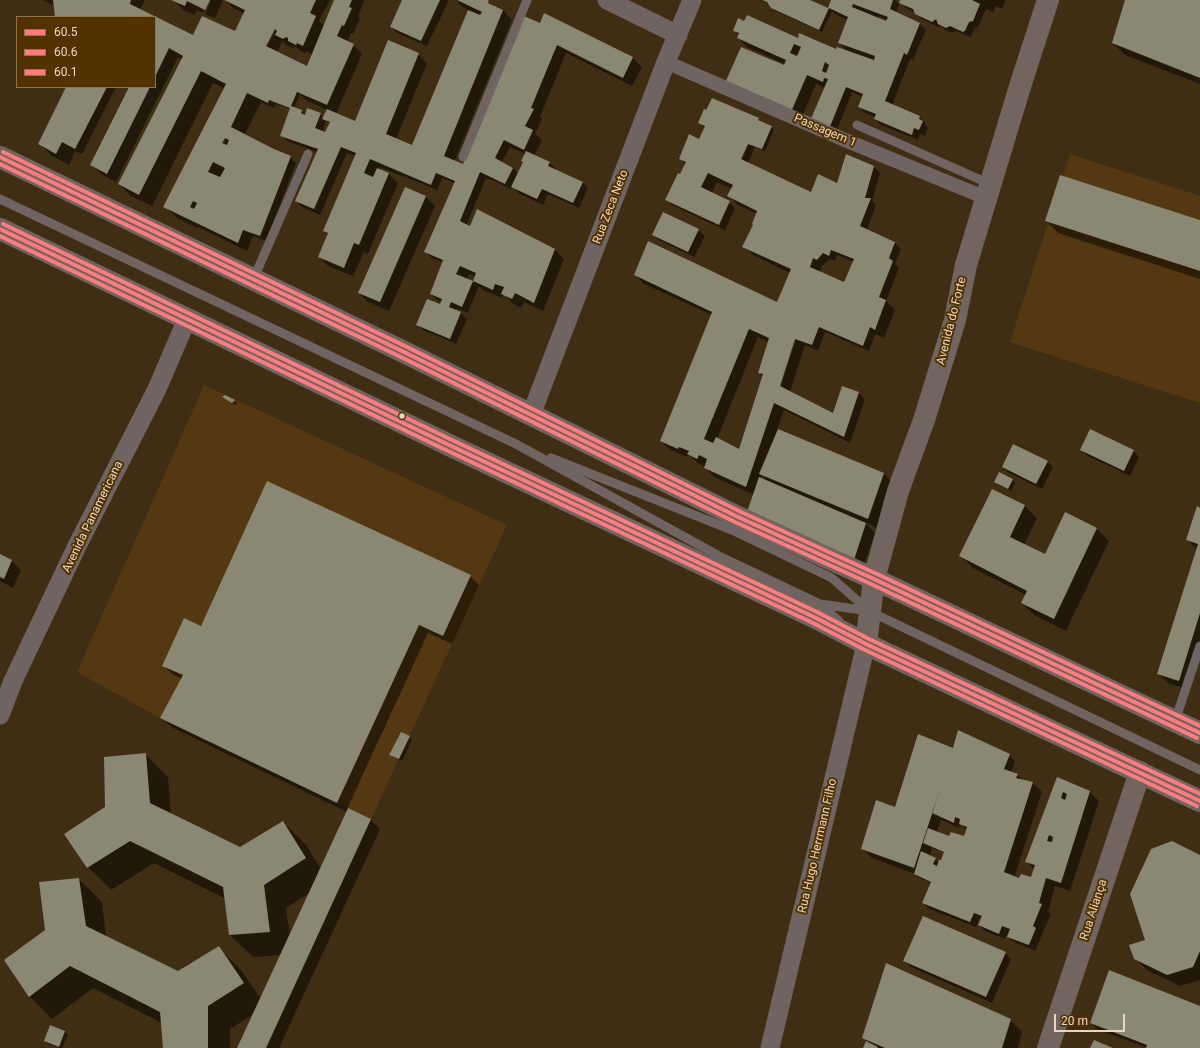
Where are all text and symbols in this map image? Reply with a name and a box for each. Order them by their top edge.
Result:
legend [16,16,156,88]
text: 60.5 [54,25,77,39]
text: 60.6 [54,45,77,59]
text: 60.1 [54,65,77,79]
street label: Passagem 1 [792,111,858,151]
street label: Rua Zeca Neto [590,168,632,246]
street label: Avenida do Forte [934,276,970,366]
unlabelled marker [397,411,407,421]
street label: Avenida Panamericana [60,459,126,575]
street label: Rua Hugo Herrmann Filho [796,777,840,915]
street label: Rua Aliança [1077,878,1111,942]
scale bar [1056,1006,1127,1032]
text: 20 m [1061,1014,1088,1028]

